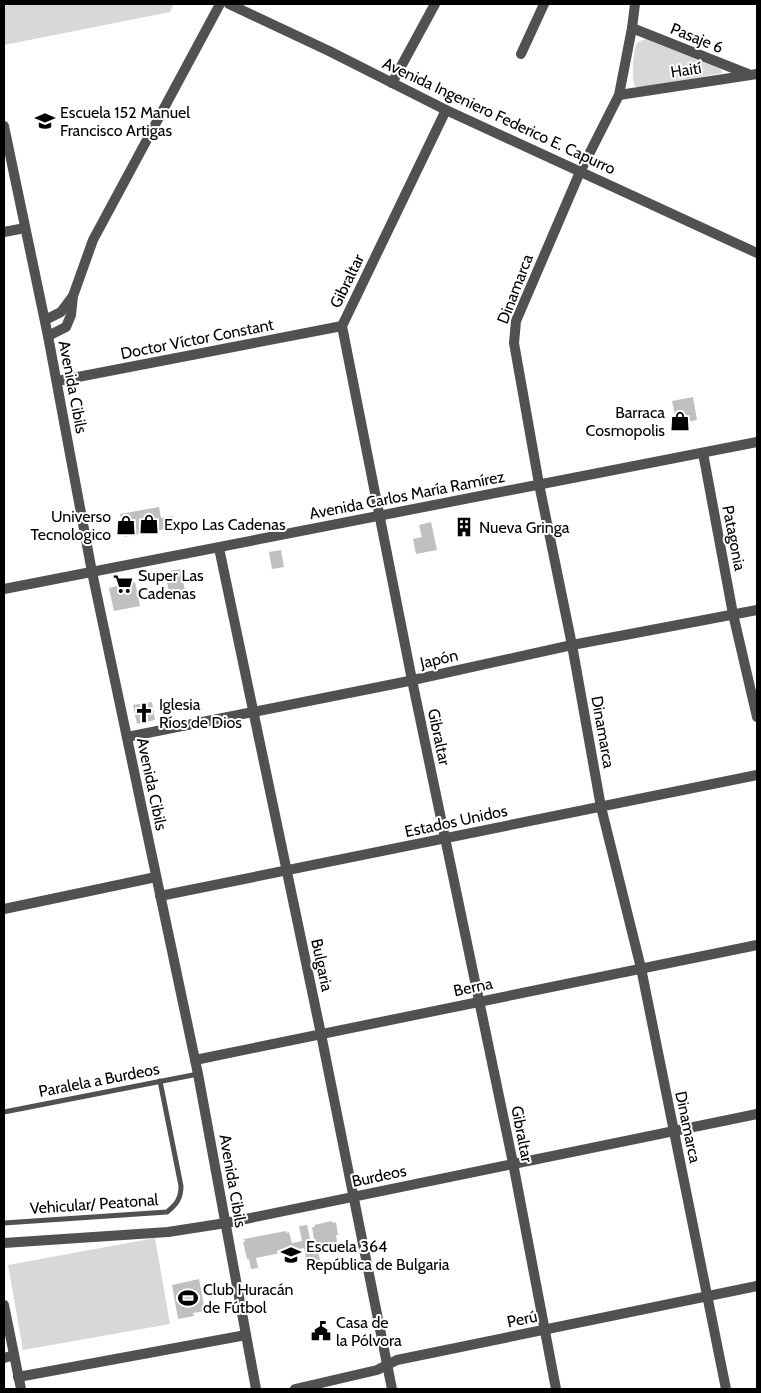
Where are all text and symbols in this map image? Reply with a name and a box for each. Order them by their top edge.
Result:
street label: Pasaje 6 [668,19,726,57]
street label: Avenida Ingeniero Federico E. Capurro [380,54,619,179]
street label: Haití [669,58,703,82]
place label: Escuela 152 Manuel Francisco Artigas [60,103,190,140]
school or university icon: Escuela 152 Manuel Francisco Artigas [34,110,56,132]
street label: Gibraltar [326,250,369,311]
street label: Dinamarca [493,251,537,327]
street label: Doctor Víctor Constant [119,315,276,363]
street label: Avenida Cibils [55,339,91,435]
place label: Barraca Cosmopolis [586,403,665,440]
shop icon: Barraca Cosmopolis [669,410,691,432]
street label: Avenida Carlos María Ramírez [308,467,507,523]
street label: Patagonia [718,504,750,573]
place label: Universo Tecnologico [30,507,111,544]
shop icon: Expo Las Cadenas [138,513,160,535]
shop icon: Universo Tecnologico [115,514,137,536]
place label: Expo Las Cadenas [164,515,286,534]
building icon: Nueva Gringa [453,516,475,538]
place label: Nueva Gringa [479,518,570,537]
place label: Super Las Cadenas [138,566,204,603]
supermarket icon: Super Las Cadenas [112,573,134,595]
street label: Japón [417,645,460,673]
street label: Dinamarca [587,694,619,770]
place label: Iglesia Ríos de Dios [159,695,242,732]
church icon: Iglesia Ríos de Dios [133,702,155,724]
street label: Gibraltar [424,707,454,768]
street label: Avenida Cibils [133,736,171,832]
street label: Estados Unidos [403,801,509,841]
street label: Bulgaria [307,937,337,993]
street label: Berna [452,974,495,1000]
street label: Paralela a Burdeos [37,1059,161,1101]
street label: Dinamarca [671,1089,705,1165]
street label: Gibraltar [507,1104,537,1165]
street label: Avenida Cibils [215,1133,251,1229]
street label: Burdeos [350,1161,408,1191]
street label: Vehicular/ Peatonal [29,1190,159,1218]
place label: Escuela 364 República de Bulgaria [306,1237,450,1274]
school or university icon: Escuela 364 República de Bulgaria [280,1244,302,1266]
place label: Club Huracán de Fútbol [203,1280,294,1317]
sports icon: Club Huracán de Fútbol [177,1287,199,1309]
street label: Perú [505,1307,539,1331]
place label: Casa de la Pólvora [336,1313,402,1350]
public building icon: Casa de la Pólvora [310,1320,332,1342]

